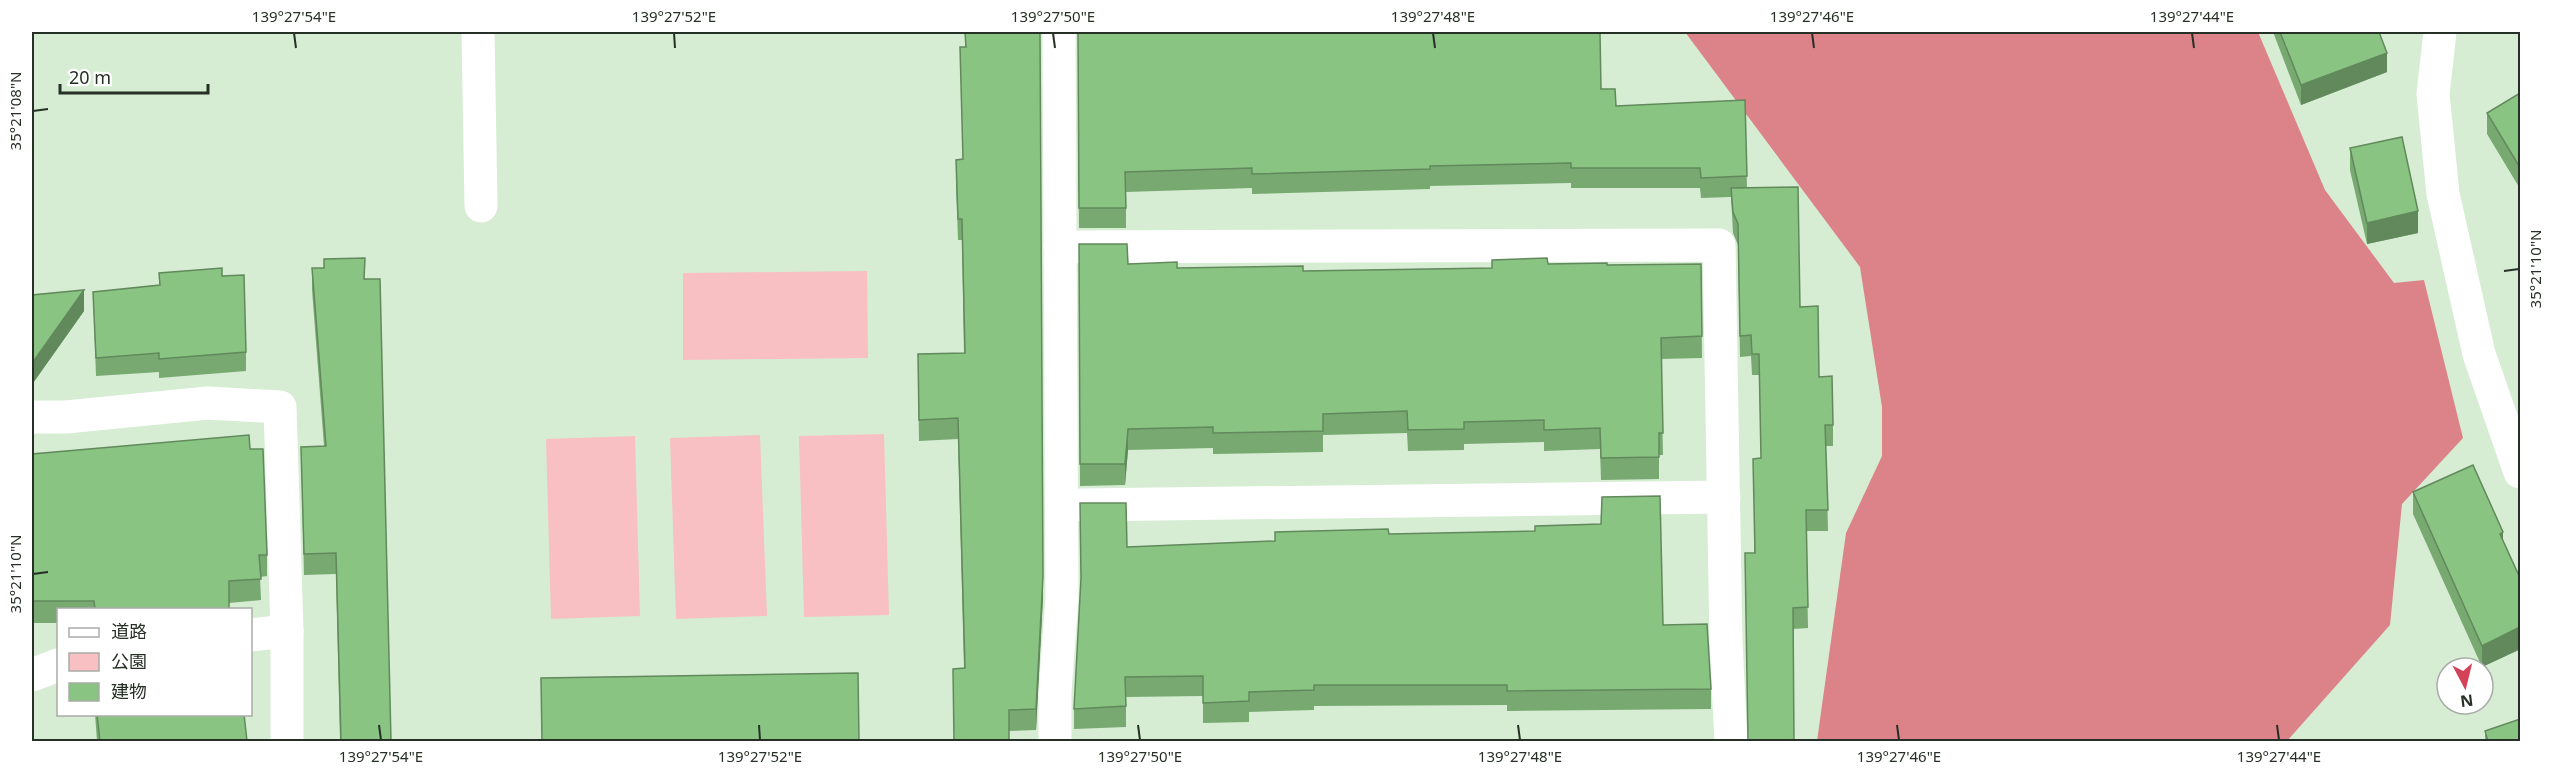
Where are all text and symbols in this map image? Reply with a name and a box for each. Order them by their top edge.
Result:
text: 139°27'54"E [252,6,336,26]
text: 139°27'52"E [632,6,716,26]
text: 139°27'50"E [1011,6,1095,26]
text: 139°27'48"E [1391,6,1475,26]
text: 139°27'46"E [1770,6,1854,26]
text: 139°27'44"E [2150,6,2234,26]
scale bar [60,57,208,95]
text: 20 m [69,65,111,89]
text: 35°21'08"N [5,72,25,150]
text: 35°21'10"N [2525,230,2545,308]
text: 35°21'10"N [5,535,25,613]
legend [57,608,252,716]
text: 道路 [111,619,147,643]
text: 公園 [111,649,147,673]
north arrow [2435,656,2495,716]
text: 建物 [111,679,147,703]
text: N [2459,689,2475,713]
text: 139°27'54"E [339,746,423,766]
text: 139°27'52"E [718,746,802,766]
text: 139°27'50"E [1098,746,1182,766]
text: 139°27'48"E [1478,746,1562,766]
text: 139°27'46"E [1857,746,1941,766]
text: 139°27'44"E [2237,746,2321,766]

